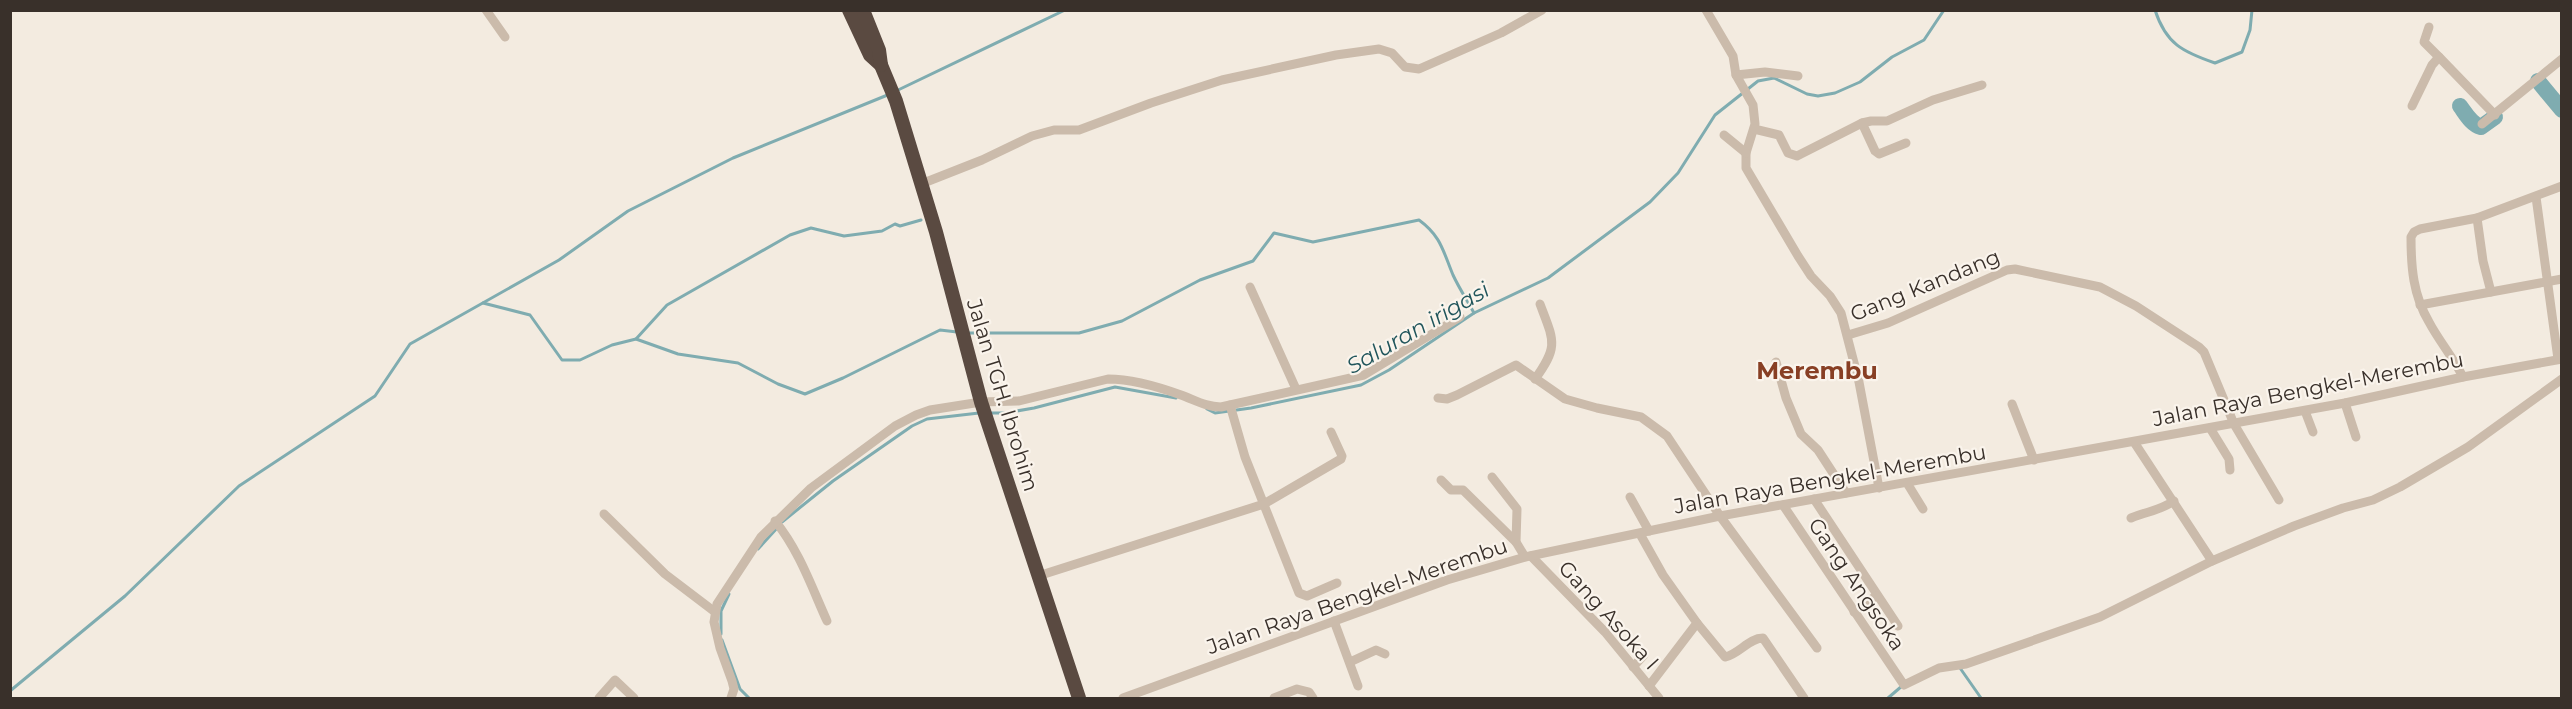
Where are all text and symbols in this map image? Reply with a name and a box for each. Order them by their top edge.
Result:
street label: Gang Kandang [1847,244,2003,326]
water label: Saluran irigasi [1342,276,1494,380]
street label: Jalan TGH. Ibrohim [962,295,1044,494]
street label: Jalan Raya Bengkel-Merembu [2149,347,2466,432]
district label: Merembu [1756,356,1878,385]
street label: Jalan Raya Bengkel-Merembu [1671,439,1988,519]
street label: Gang Angsoka [1803,513,1911,655]
street label: Jalan Raya Bengkel-Merembu [1202,533,1511,660]
street label: Gang Asoka I [1554,555,1664,675]

